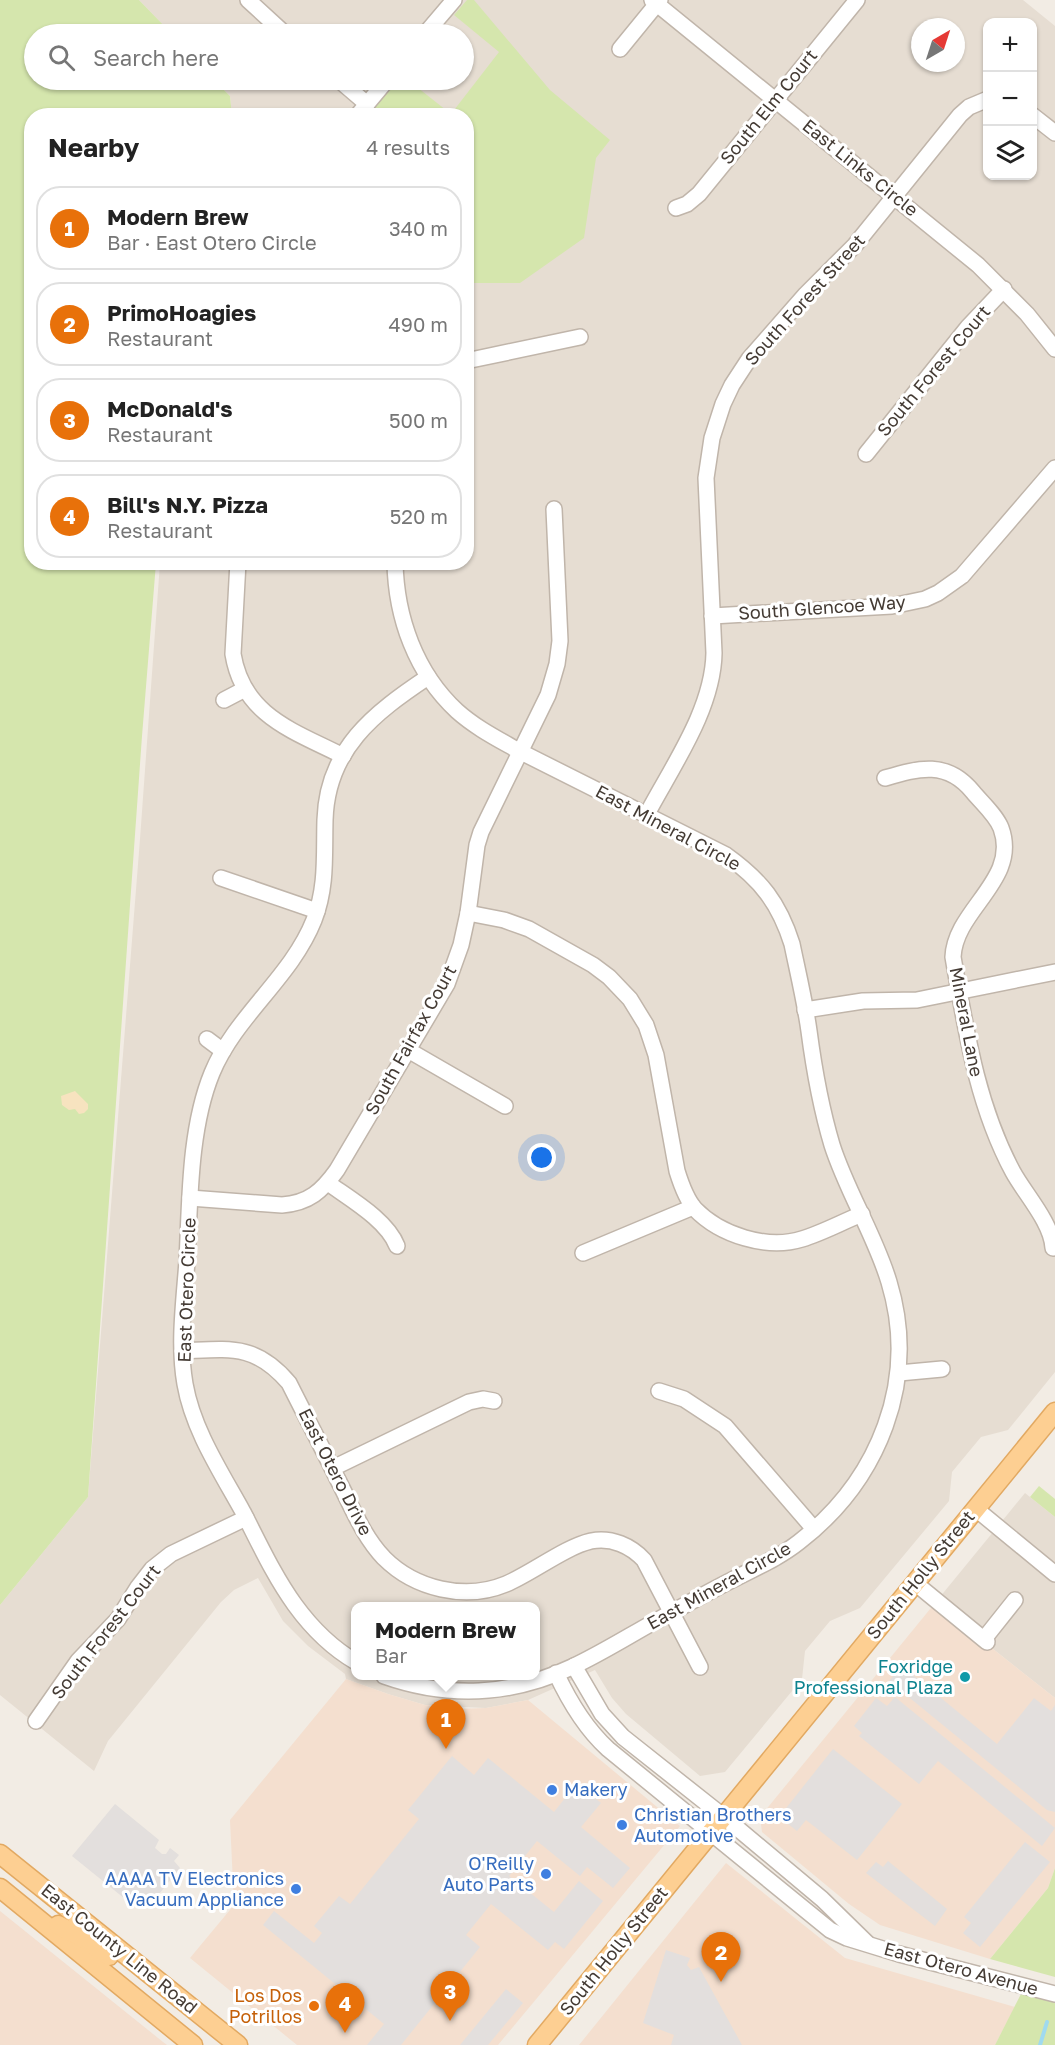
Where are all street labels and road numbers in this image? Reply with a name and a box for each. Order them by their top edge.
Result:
street label: South Elm Court [715,44,821,168]
street label: East Links Circle [798,114,923,221]
street label: South Forest Street [740,229,869,370]
street label: South Forest Court [872,300,994,440]
street label: South Glencoe Way [737,590,906,624]
street label: East Mineral Circle [592,780,745,875]
street label: South Fairfax Court [360,961,460,1118]
street label: Mineral Lane [946,965,988,1078]
street label: East Otero Circle [172,1217,200,1363]
street label: East Otero Drive [294,1404,377,1539]
street label: South Holly Street [861,1505,979,1643]
street label: East Mineral Circle [643,1536,794,1634]
street label: South Forest Court [46,1560,164,1703]
street label: East County Line Road [37,1879,202,2018]
street label: South Holly Street [554,1881,672,2019]
street label: East Otero Avenue [882,1937,1041,1999]

